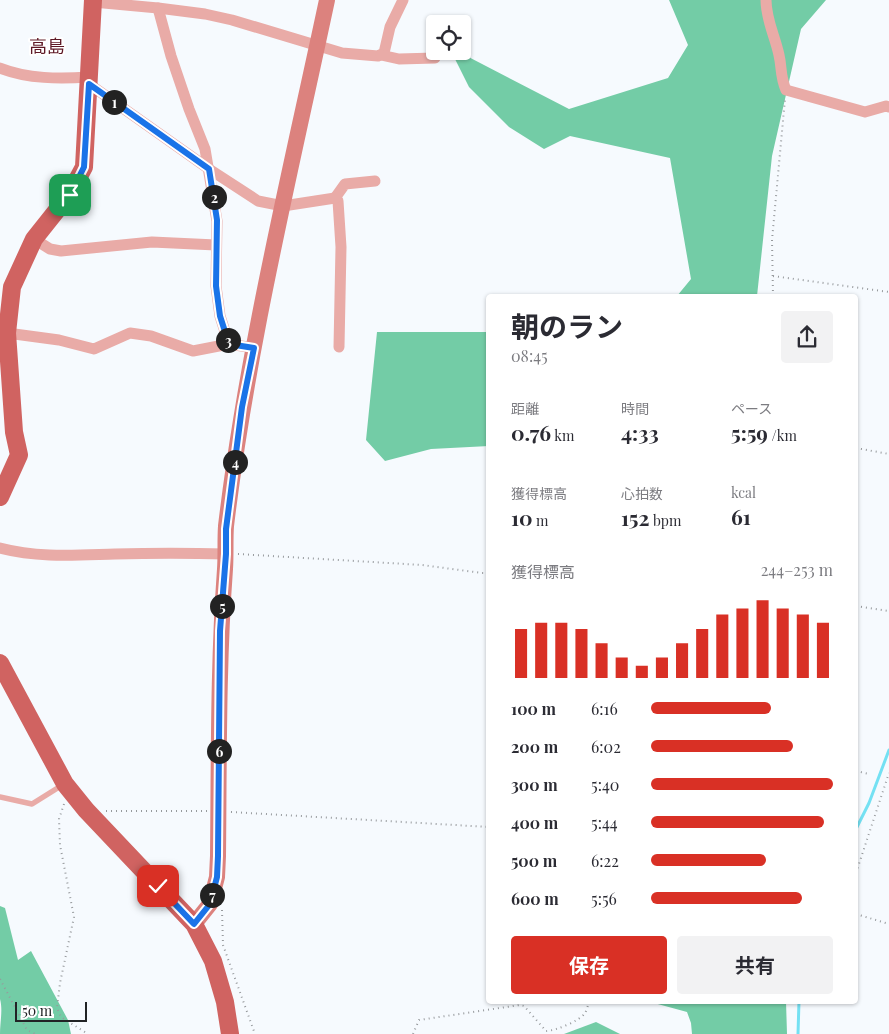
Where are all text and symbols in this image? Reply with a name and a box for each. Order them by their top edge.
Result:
map controls [426,15,471,60]
button: locate [426,15,471,60]
district label: 高島 [29,34,65,58]
pin: 1 [102,90,126,114]
text: 1 [112,93,117,112]
pin [49,174,91,216]
icon: arrive [56,181,84,209]
pin: 2 [202,184,226,210]
text: 2 [211,188,218,207]
text: 朝のラン [511,307,623,344]
button: share [781,311,833,363]
pin: 3 [216,328,240,352]
text: 3 [225,331,232,350]
text: 08:45 [511,345,548,366]
text: 距離 [511,399,539,418]
text: 時間 [621,399,649,418]
text: ペース [731,399,772,418]
text: 0.76 [511,418,551,446]
text: 4:33 [621,418,659,446]
text: 5:59 [731,418,768,446]
text: km [551,426,574,445]
text: /km [768,426,797,445]
pin: 4 [222,450,248,474]
text: 4 [232,453,239,472]
text: kcal [731,483,756,502]
text: 獲得標高 [511,484,567,503]
text: 心拍数 [621,484,663,503]
text: 61 [731,502,751,530]
text: 10 [511,503,533,531]
text: 152 [621,503,649,531]
text: m [533,511,549,530]
text: bpm [649,511,681,530]
text: 244–253 m [761,559,833,580]
text: 獲得標高 [511,561,575,582]
pin: 5 [210,594,234,618]
text: 5 [219,597,226,616]
text: 100 m [511,698,556,719]
text: 6:16 [591,698,618,719]
text: 200 m [511,736,558,757]
text: 6:02 [591,736,621,757]
pin: 6 [206,738,232,764]
text: 6 [216,742,223,761]
text: 300 m [511,774,558,795]
text: 5:40 [591,774,619,795]
text: 400 m [511,812,558,833]
text: 5:44 [591,812,618,833]
text: 500 m [511,850,557,871]
text: 6:22 [591,850,619,871]
pin [137,865,179,907]
icon: check [144,872,172,900]
pin: 7 [200,882,224,908]
text: 7 [209,886,216,905]
text: 600 m [511,888,559,909]
text: 5:56 [591,888,617,909]
button: 保存 [511,936,667,994]
button: 共有 [677,936,833,994]
scale bar [15,999,88,1022]
text: 50 m [22,1001,52,1020]

